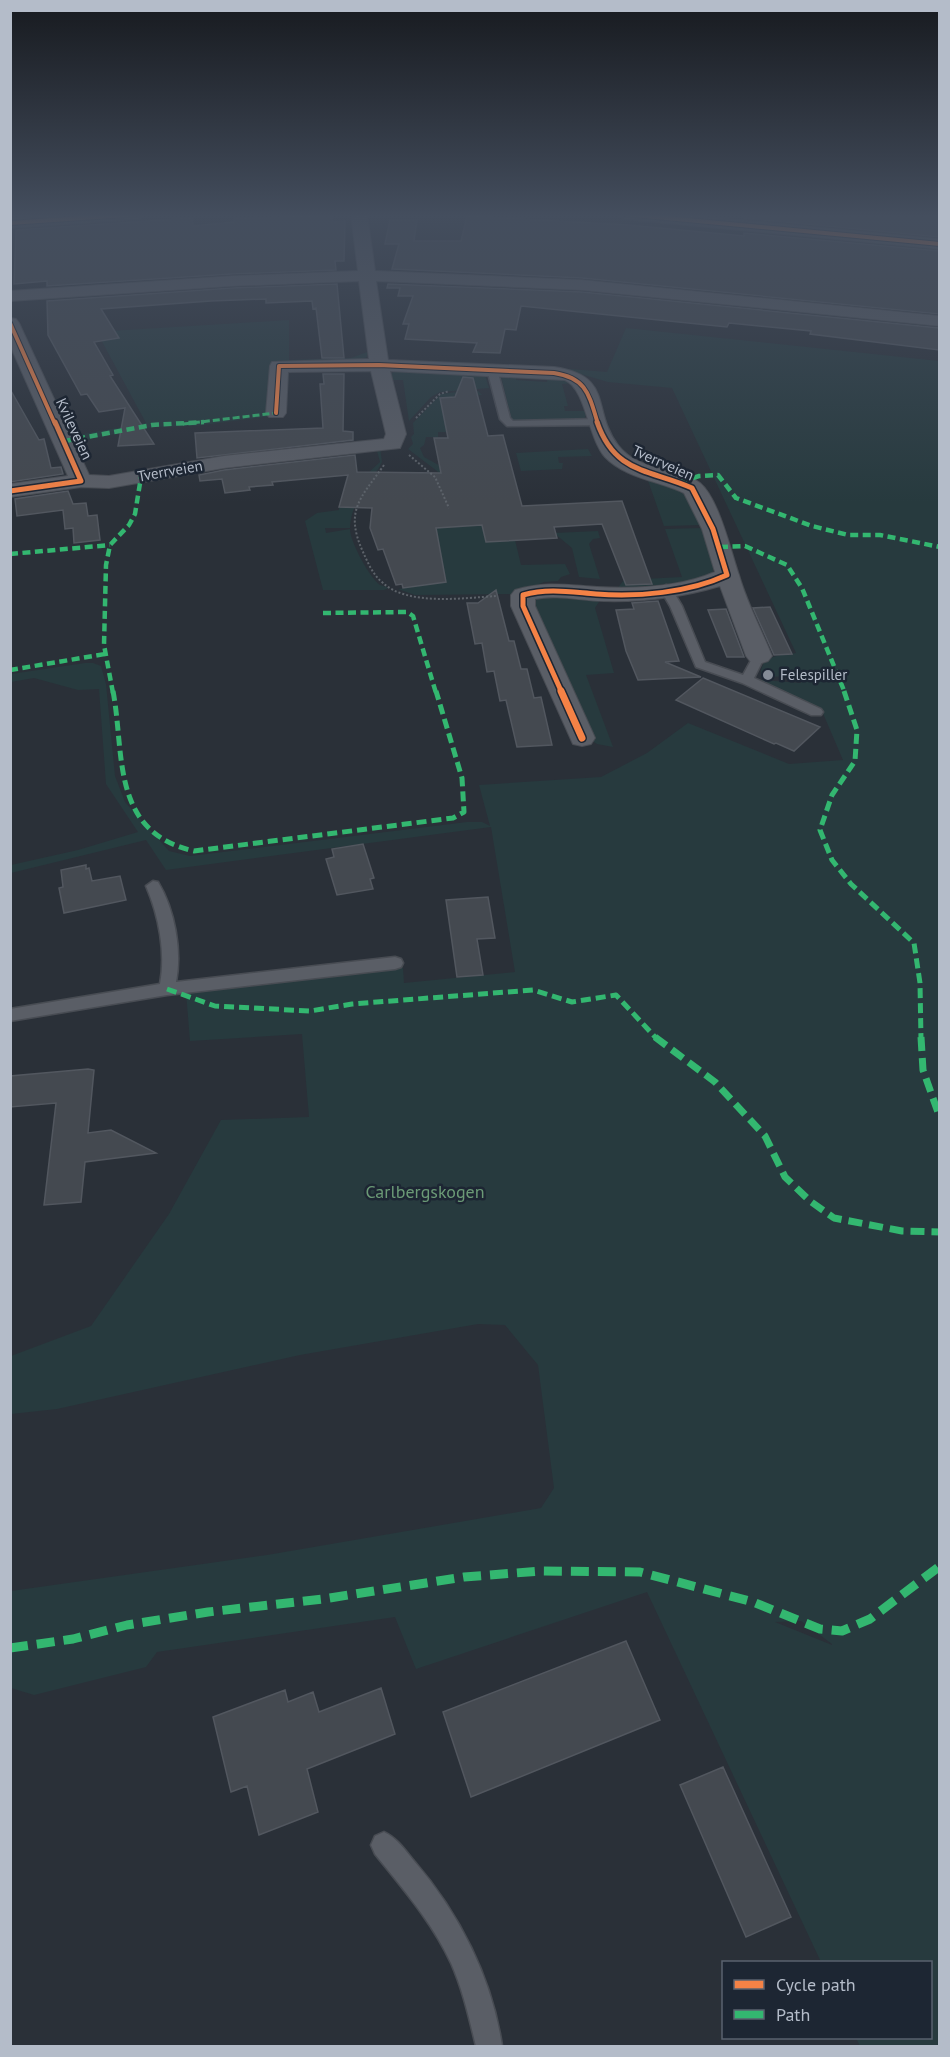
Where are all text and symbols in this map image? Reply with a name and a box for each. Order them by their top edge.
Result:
street label: Kvileveien [52,395,97,463]
street label: Tverrveien [629,440,697,485]
street label: Tverrveien [136,455,204,486]
place label: Felespiller [780,665,847,684]
marker: Felespiller [761,668,775,682]
park label: Carlbergskogen [365,1180,485,1203]
legend [722,1961,932,2039]
text: Cycle path [776,1973,856,1996]
text: Path [776,2003,810,2026]

